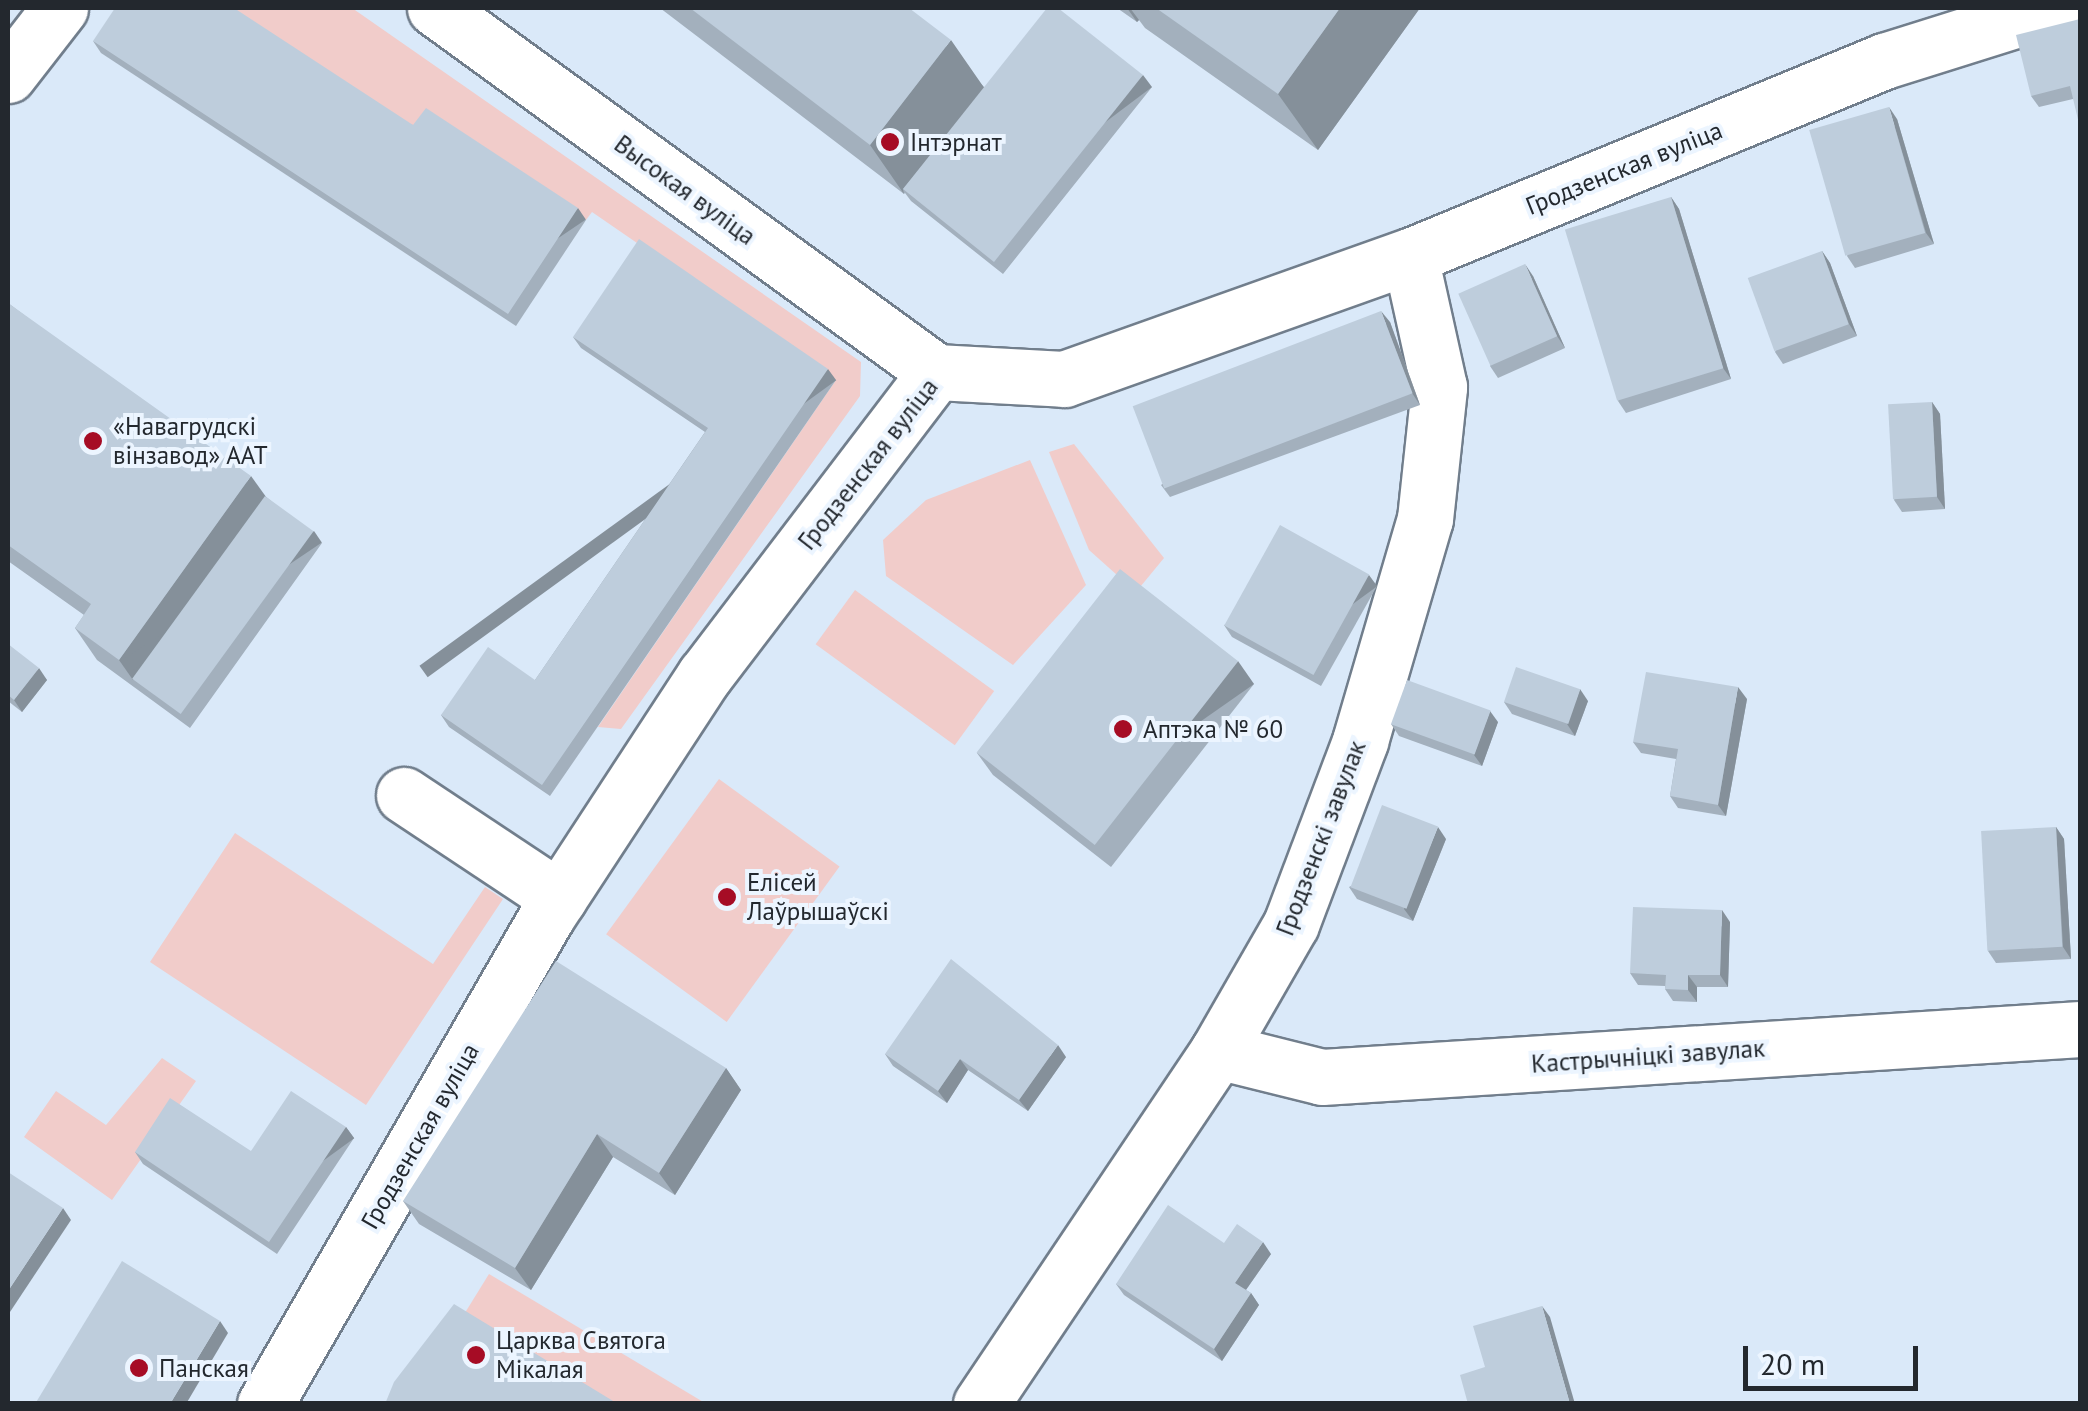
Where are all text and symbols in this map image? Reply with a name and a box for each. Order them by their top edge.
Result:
street label: Гродзенская вуліца [1521,115,1727,221]
place label: Інтэрнат [910,127,1002,157]
street label: Высокая вуліца [609,129,761,251]
marker: Інтэрнат [879,131,901,153]
street label: Гродзенская вуліца [792,372,944,556]
place label: «Навагрудскі вінзавод» ААТ [113,412,268,471]
marker: «Навагрудскі вінзавод» ААТ [82,430,104,452]
place label: Аптэка № 60 [1143,714,1283,744]
marker: Аптэка № 60 [1112,718,1134,740]
street label: Гродзенскі завулак [1270,736,1372,940]
place label: Елісей Лаўрышаўскі [747,868,889,927]
marker: Елісей Лаўрышаўскі [716,886,738,908]
street label: Кастрычніцкі завулак [1530,1033,1766,1079]
street label: Гродзенская вуліца [355,1038,485,1234]
place label: Царква Святога Мікалая [496,1326,666,1385]
scale bar [1748,1326,1923,1388]
marker: Царква Святога Мікалая [465,1344,487,1366]
text: 20 m [1760,1344,1825,1383]
place label: Панская [159,1353,249,1383]
marker: Панская [128,1357,150,1379]

